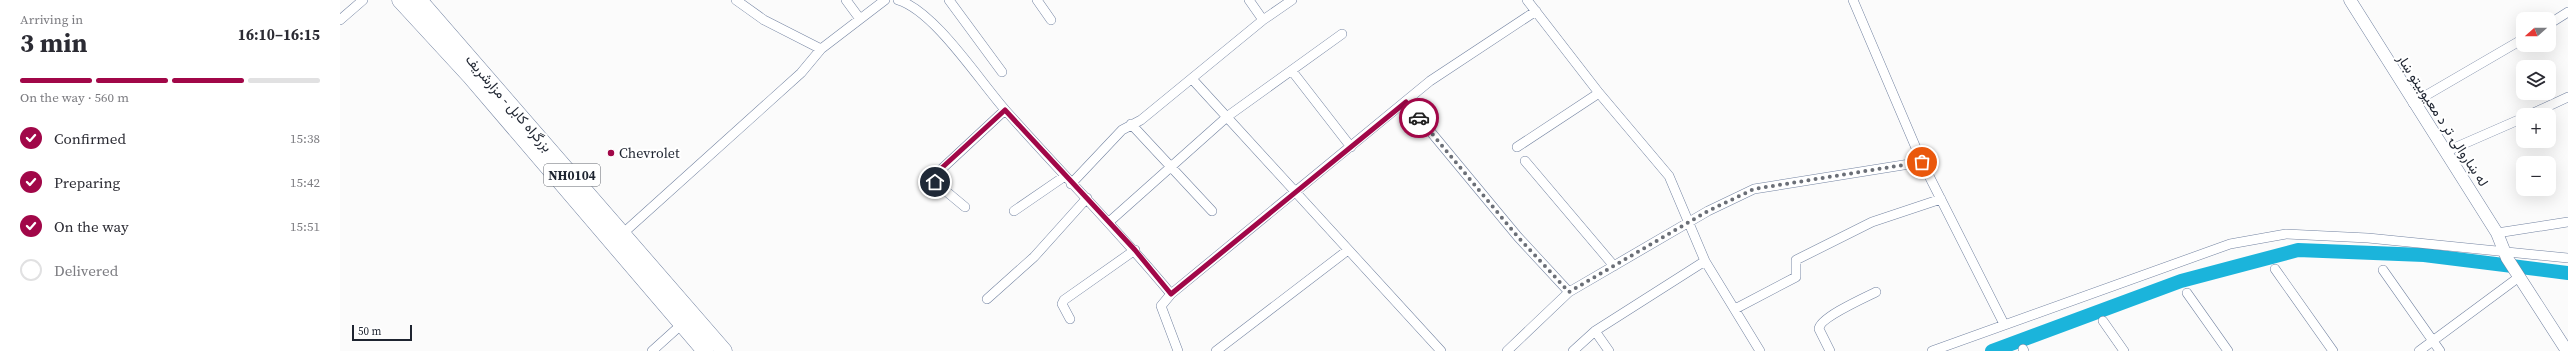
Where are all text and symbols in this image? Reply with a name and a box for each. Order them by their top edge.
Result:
text: Arriving in [20,11,83,28]
north arrow [2516,12,2556,52]
map controls [2516,12,2556,196]
text: 16:10–16:15 [238,24,320,45]
text: 3 min [20,25,87,61]
street label: له ښاروالۍ تر د معیوبیتو ښار [2392,49,2493,190]
street label: بزرگراه کابل - مزارشریف [461,50,557,156]
button: layers [2516,60,2556,100]
text: On the way · 560 m [20,89,129,106]
courier [1399,98,1439,138]
icon: car [1408,107,1430,129]
button: + [2516,108,2556,148]
icon: check [20,127,42,149]
text: Confirmed [54,128,126,149]
text: 15:38 [290,130,320,147]
place label: Chevrolet [619,143,680,163]
pin [1905,145,1939,179]
marker: Chevrolet [606,148,616,158]
icon: bag [1911,151,1933,173]
button: − [2516,156,2556,196]
road number: NH0104 [544,164,600,186]
pin [918,165,952,199]
icon: check [20,171,42,193]
icon: home [924,171,946,193]
text: Preparing [54,172,120,193]
text: 15:42 [290,174,320,191]
icon: check [20,215,42,237]
text: On the way [54,216,129,237]
text: 15:51 [290,218,320,235]
text: Delivered [54,260,118,281]
scale bar [352,323,412,342]
text: 50 m [358,324,381,339]

